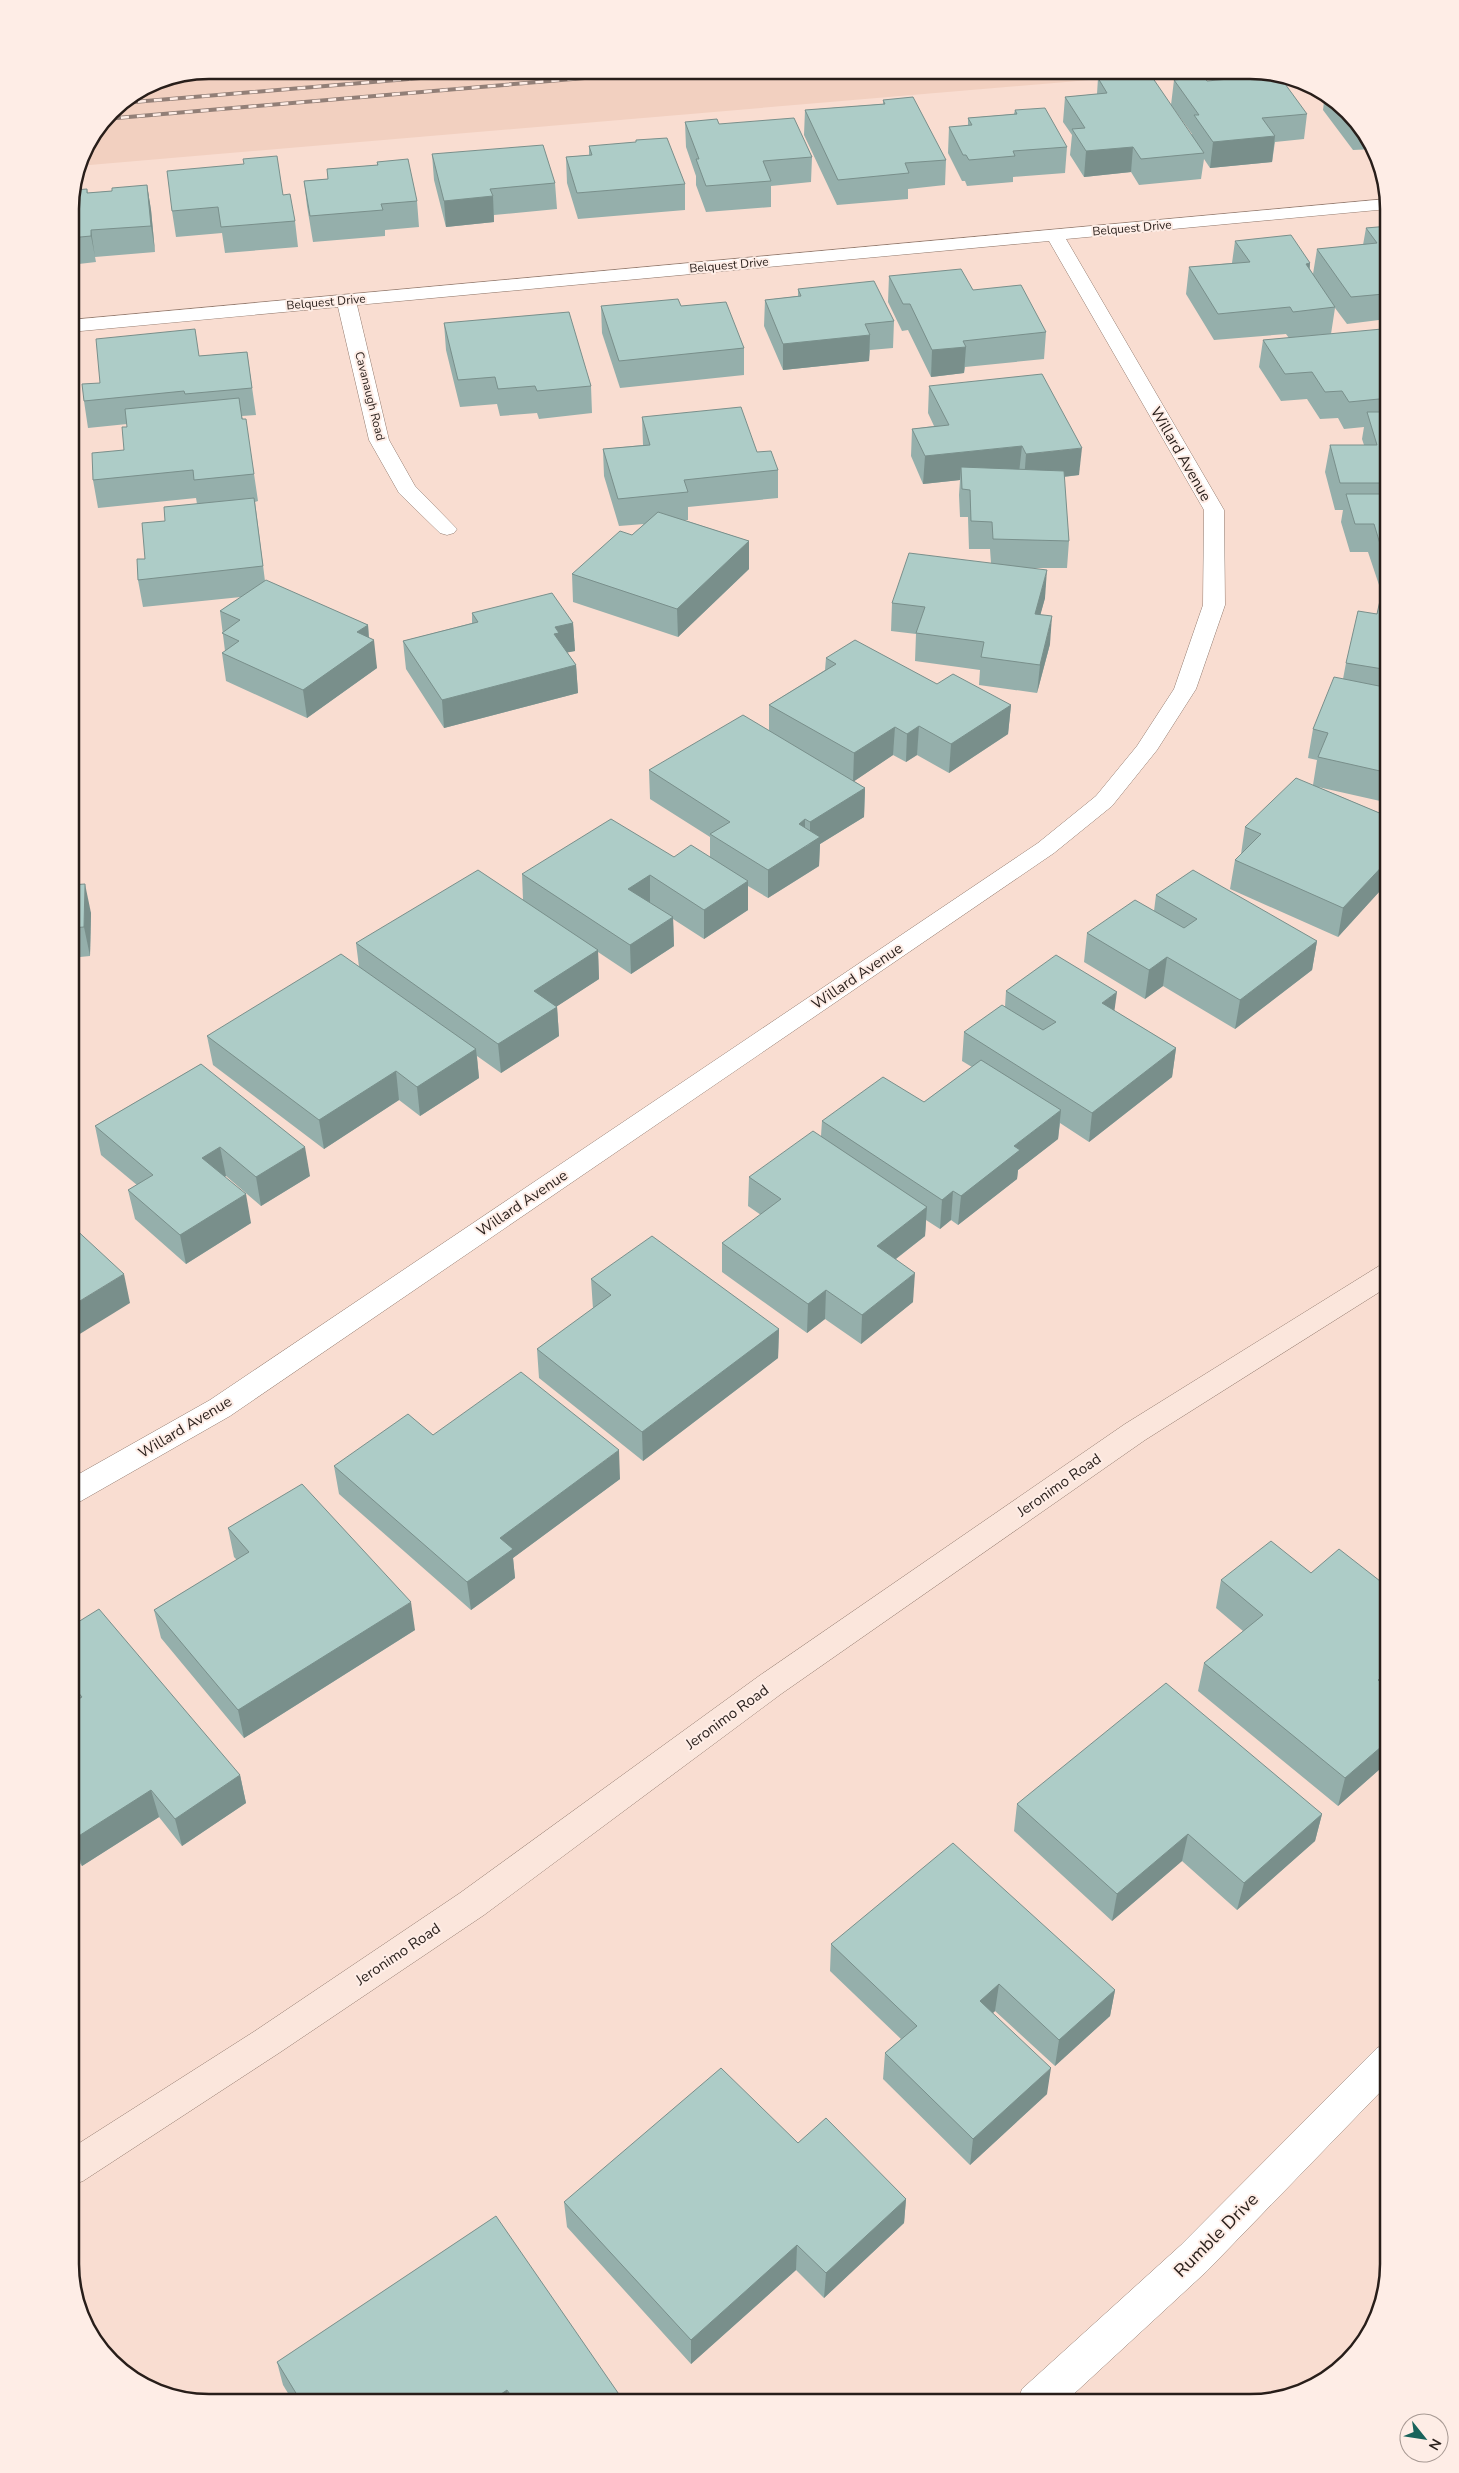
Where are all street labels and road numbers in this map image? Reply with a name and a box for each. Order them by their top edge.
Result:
street label: Belquest Drive [1092,217,1172,239]
street label: Belquest Drive [689,254,769,276]
street label: Belquest Drive [286,291,366,313]
street label: Cavanaugh Road [351,350,389,442]
street label: Willard Avenue [1146,403,1216,505]
street label: Willard Avenue [808,938,906,1014]
street label: Willard Avenue [473,1165,571,1241]
street label: Willard Avenue [135,1391,235,1463]
street label: Jeronimo Road [1012,1449,1105,1522]
street label: Jeronimo Road [681,1680,773,1755]
street label: Jeronimo Road [351,1918,444,1990]
street label: Rumble Drive [1169,2188,1263,2282]

